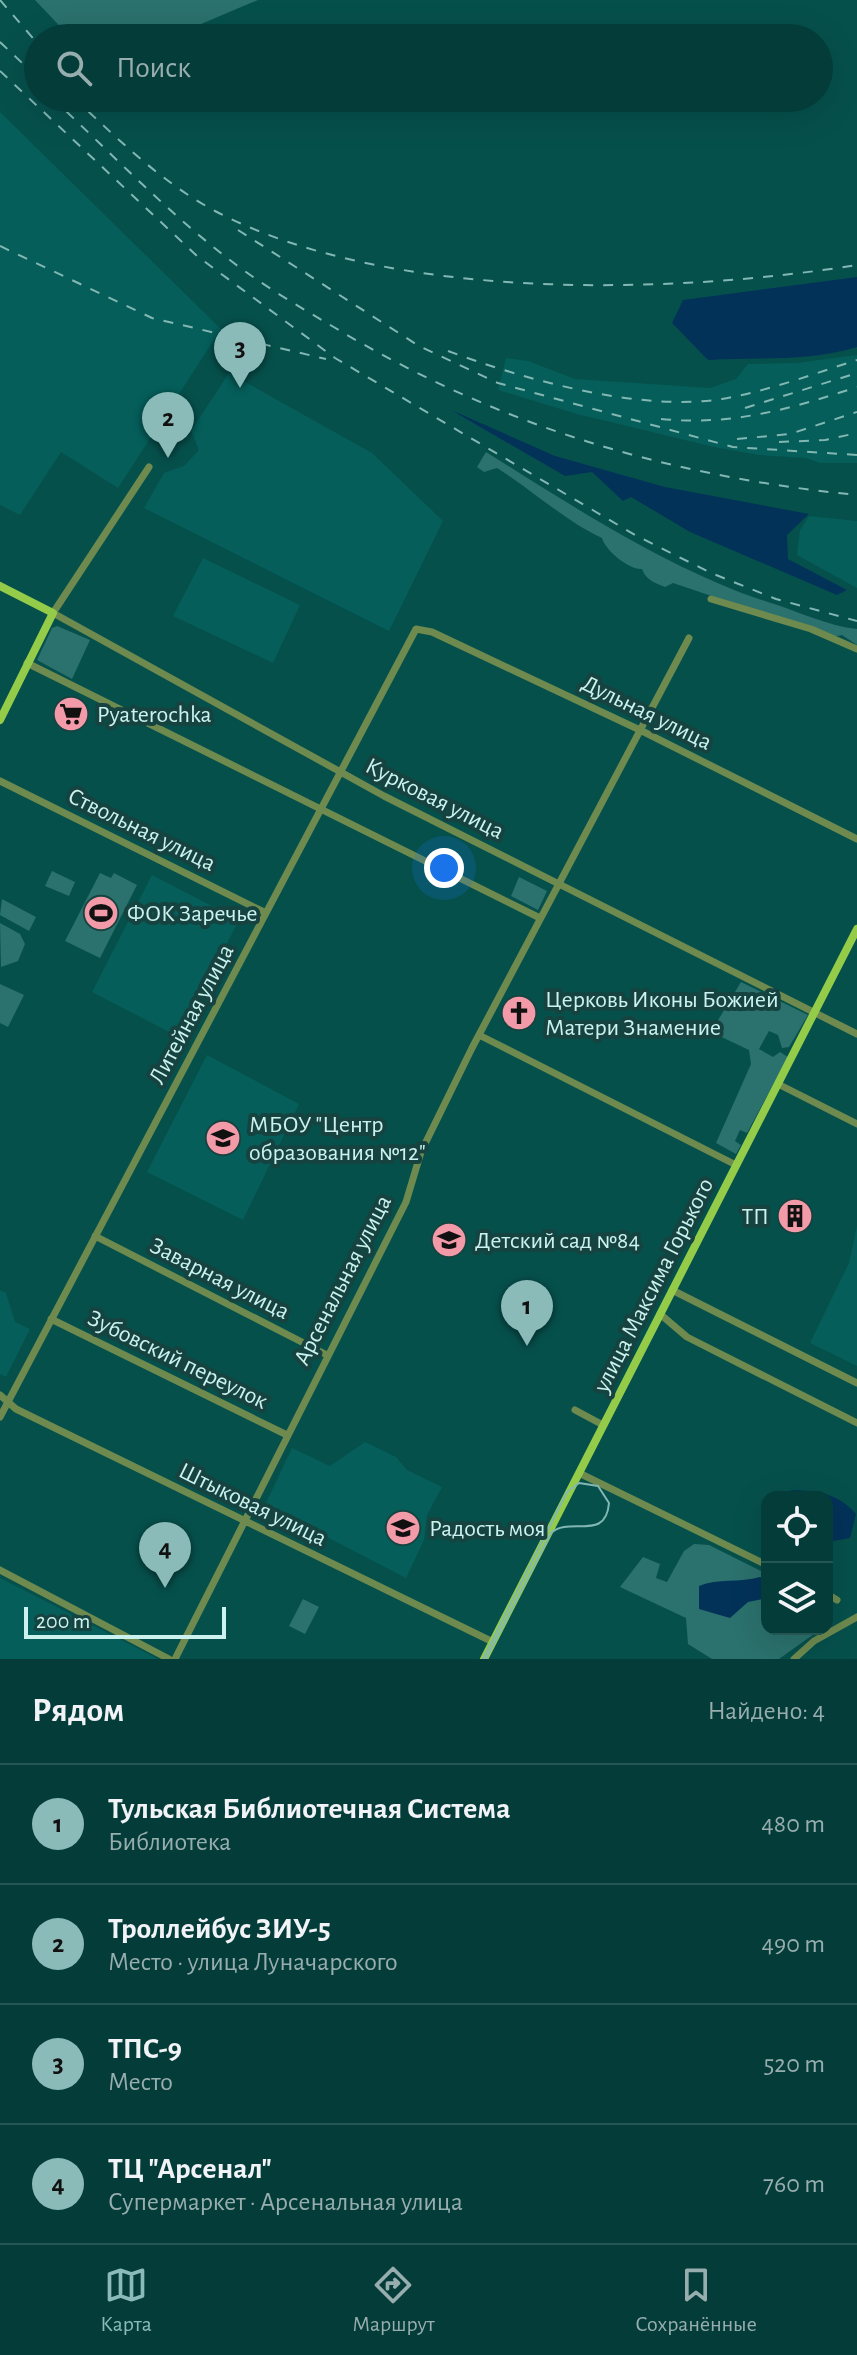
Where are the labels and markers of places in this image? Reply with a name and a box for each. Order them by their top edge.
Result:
pin: 3 [214,322,266,388]
pin: 2 [142,392,194,458]
supermarket icon: Pyaterochka [52,695,90,733]
place label: Pyaterochka [97,703,212,727]
sports icon: ФОК Заречье [82,894,120,932]
place label: ФОК Заречье [127,902,258,926]
place label: Церковь Иконы Божией Матери Знамение [545,988,779,1040]
church icon: Церковь Иконы Божией Матери Знамение [500,994,538,1032]
place label: МБОУ "Центр образования №12" [249,1113,426,1165]
school or university icon: МБОУ "Центр образования №12" [204,1119,242,1157]
building icon: ТП [776,1197,814,1235]
place label: ТП [742,1205,769,1229]
school or university icon: Детский сад №84 [430,1221,468,1259]
place label: Детский сад №84 [475,1229,640,1253]
pin: 1 [501,1280,553,1346]
school or university icon: Радость моя [384,1509,422,1547]
place label: Радость моя [429,1517,545,1541]
pin: 4 [139,1522,191,1588]

